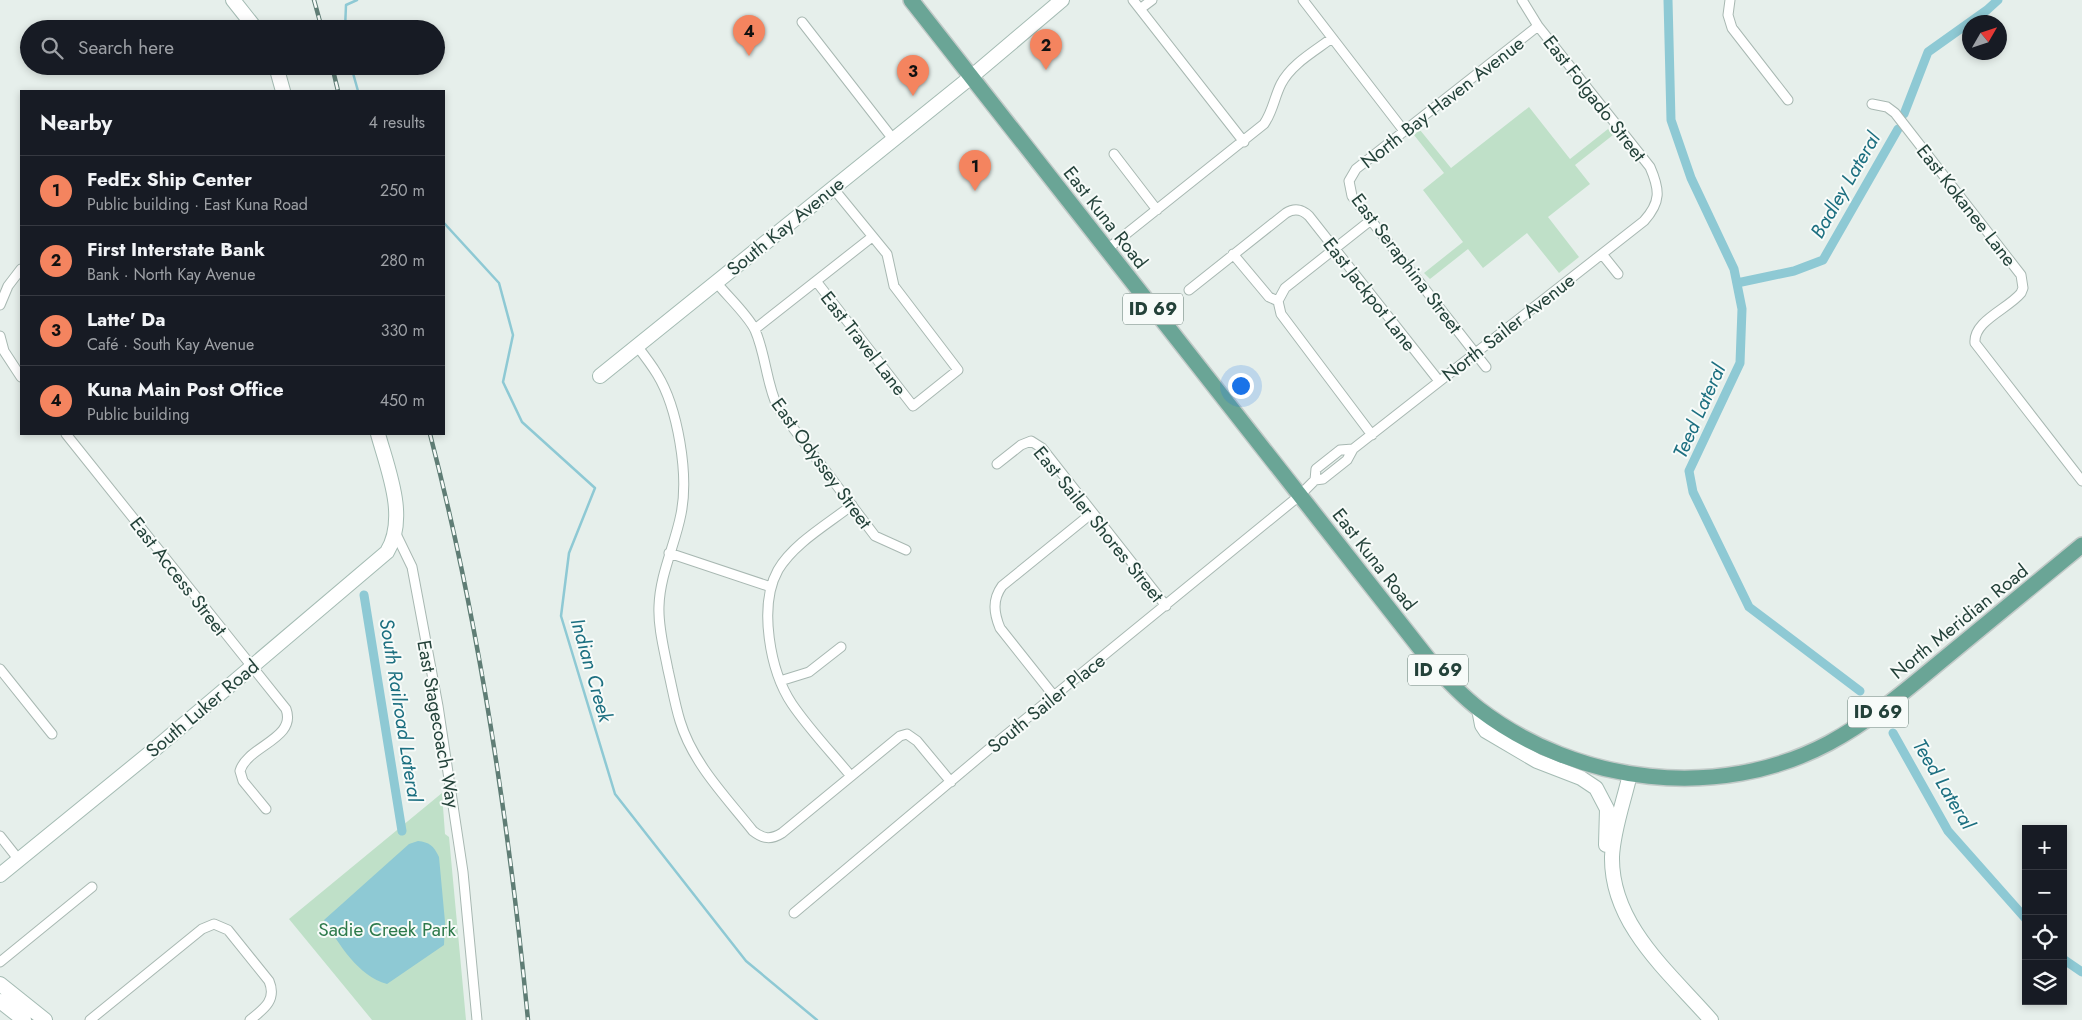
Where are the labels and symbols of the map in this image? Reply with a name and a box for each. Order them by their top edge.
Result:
pin: 4 [733,15,765,56]
north arrow [1962,15,2007,60]
pin: 2 [1030,29,1062,70]
street label: North Bay Haven Avenue [1355,30,1530,175]
street label: East Folgado Street [1537,30,1653,167]
pin: 3 [897,55,929,96]
water label: Badley Lateral [1803,125,1888,244]
street label: East Kokanee Lane [1910,139,2023,272]
pin: 1 [959,150,991,191]
street label: East Kuna Road [1057,160,1154,274]
street label: South Kay Avenue [721,170,850,282]
street label: East Seraphina Street [1345,188,1469,339]
street label: East Jackpot Lane [1317,232,1423,357]
street label: North Sailer Avenue [1436,267,1581,388]
street label: East Travel Lane [814,285,913,401]
road number: ID 69 [1123,294,1183,324]
water label: Teed Lateral [1666,358,1734,463]
your location [1228,373,1254,399]
street label: East Odyssey Street [765,392,879,535]
street label: East Sailer Shores Street [1027,440,1170,608]
street label: East Kuna Road [1326,502,1423,616]
street label: East Access Street [124,511,234,642]
street label: North Meridian Road [1885,557,2034,685]
water label: Indian Creek [563,615,621,727]
water label: South Railroad Lateral [372,616,430,805]
street label: East Stagecoach Way [410,638,467,811]
street label: South Sailer Place [982,647,1111,759]
street label: South Luker Road [140,653,265,764]
road number: ID 69 [1408,654,1468,686]
road number: ID 69 [1848,696,1908,728]
water label: Teed Lateral [1905,734,1983,836]
park label: Sadie Creek Park [318,916,456,943]

